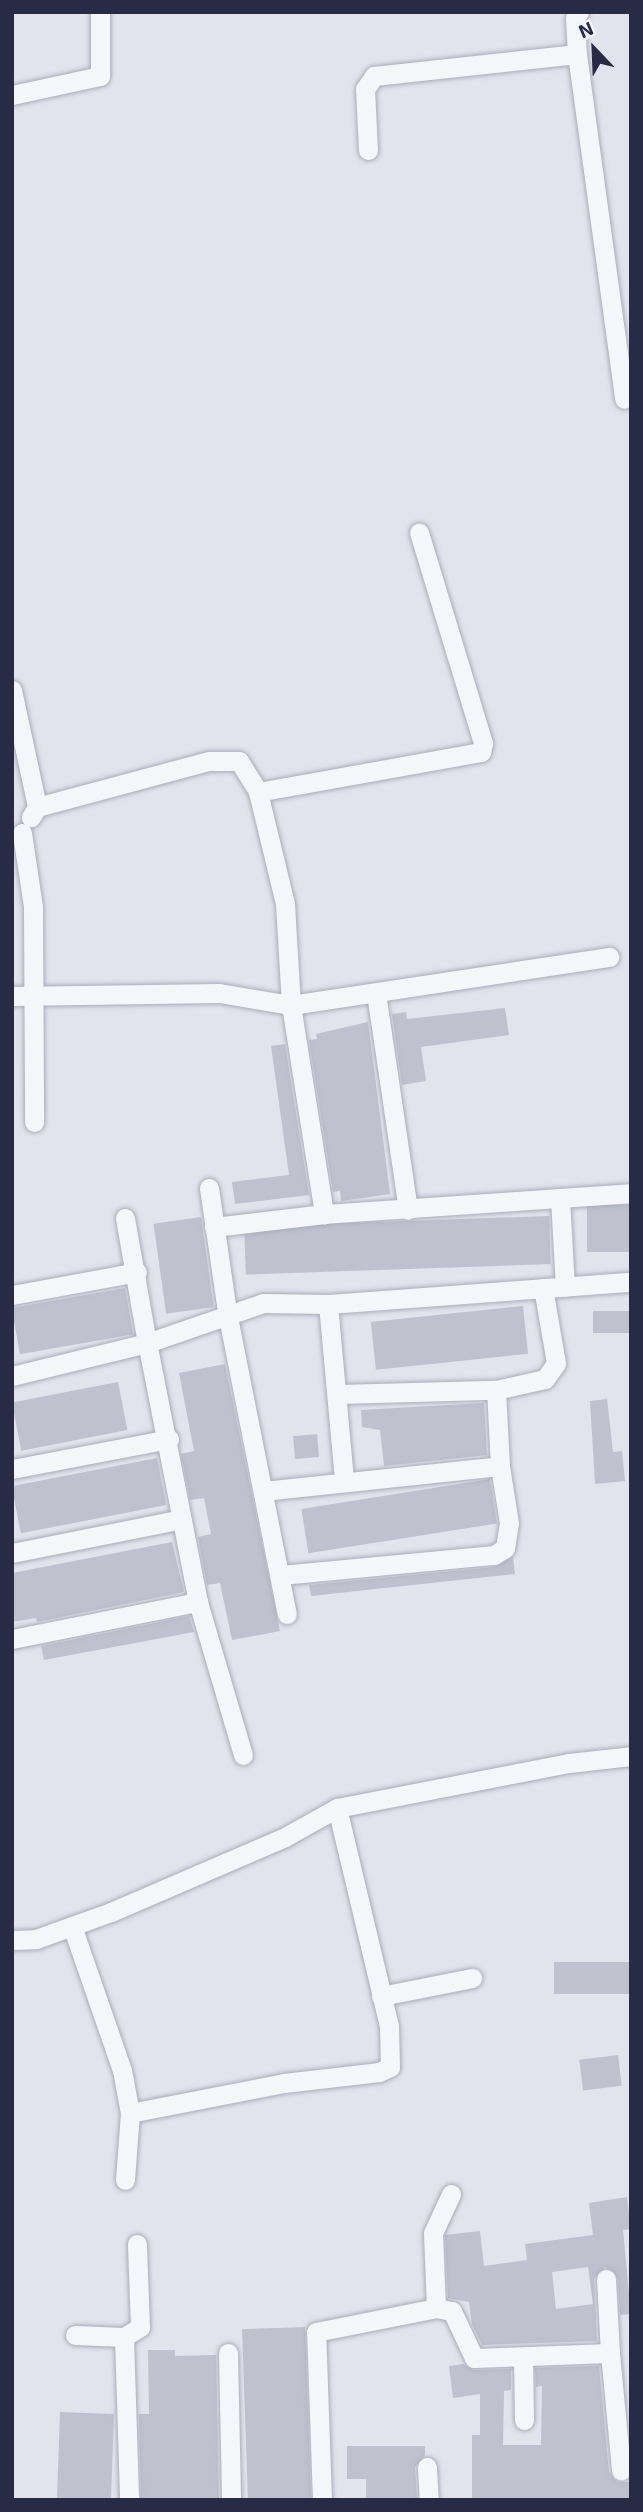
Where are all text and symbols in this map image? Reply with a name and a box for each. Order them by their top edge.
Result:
north arrow [559,14,629,84]
text: N [575,16,596,42]

